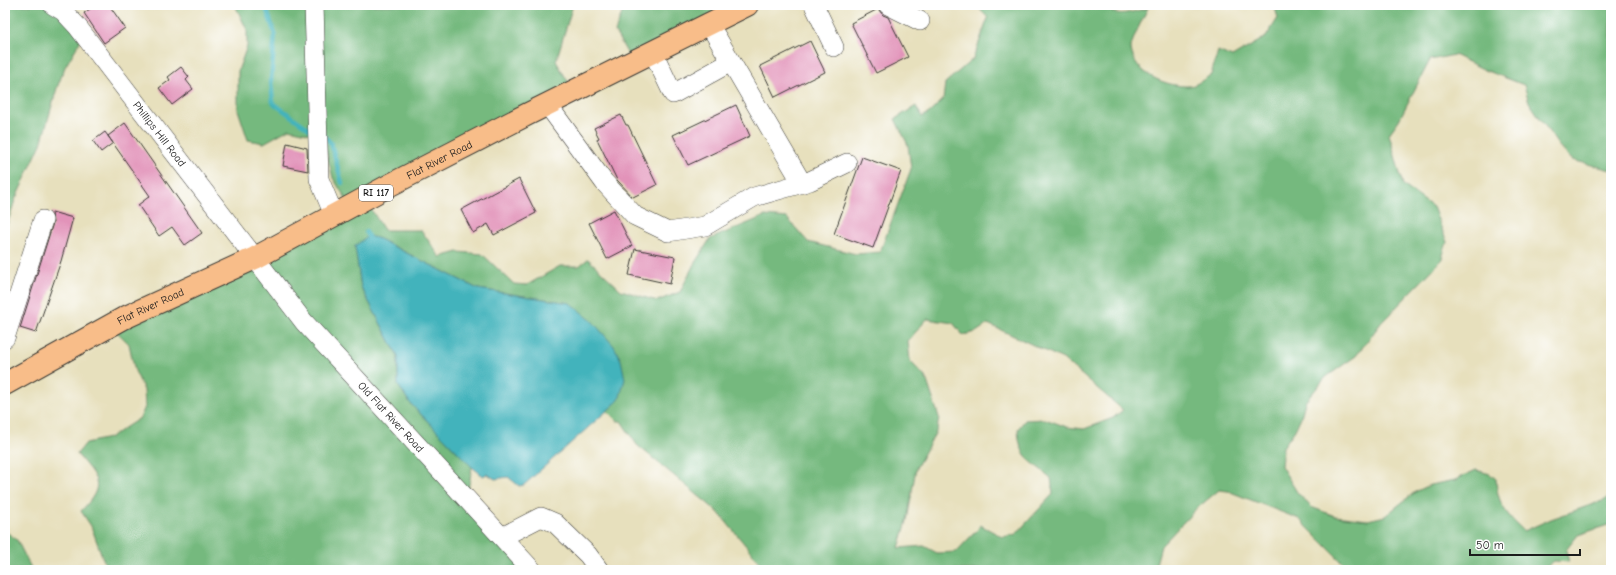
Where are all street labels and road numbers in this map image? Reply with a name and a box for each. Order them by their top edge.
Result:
street label: Phillips Hill Road [131,99,189,169]
street label: Flat River Road [404,137,474,182]
road number: RI 117 [359,185,393,201]
street label: Flat River Road [115,285,186,327]
street label: Old Flat River Road [356,379,427,455]

